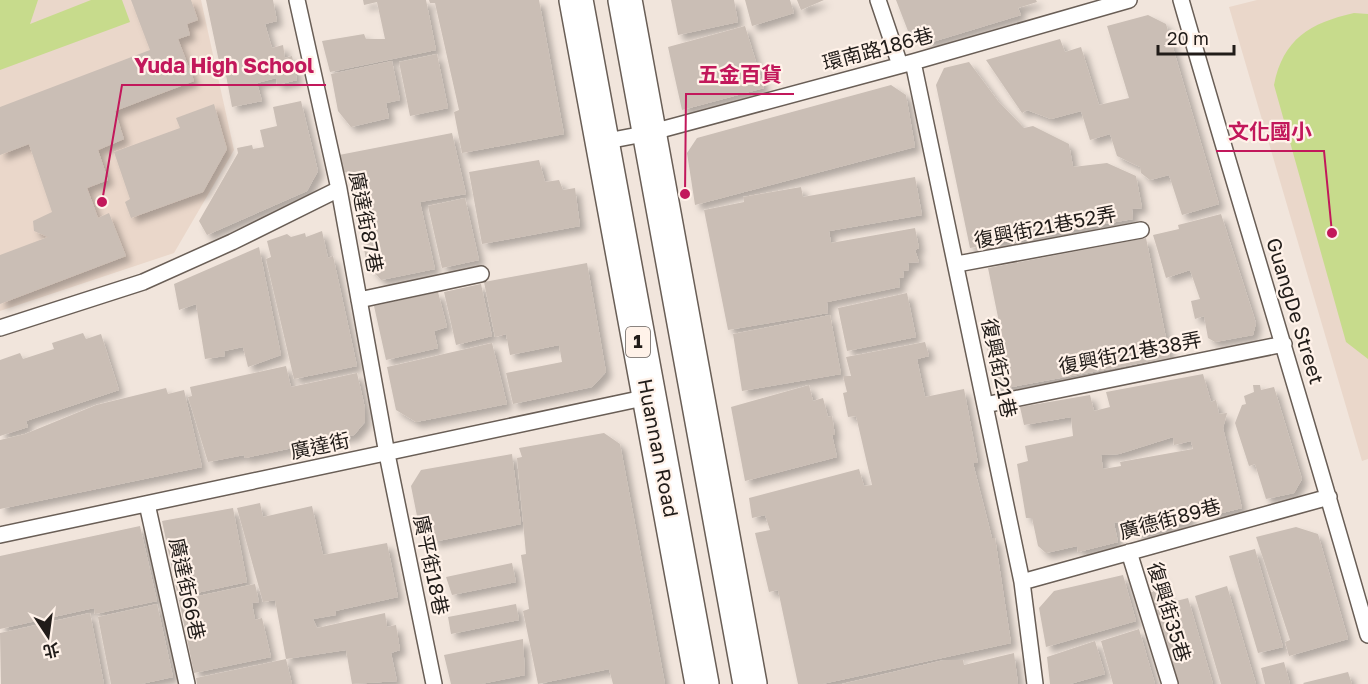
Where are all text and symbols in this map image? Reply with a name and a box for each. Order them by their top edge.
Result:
scale bar [1158,18,1234,56]
street label: 環南路186巷 [820,22,936,74]
text: 20 m [1167,27,1209,49]
callout: Yuda High School [122,46,326,85]
text: Yuda High School [134,52,314,78]
callout: 五金百貨 [686,55,794,94]
text: 五金百貨 [698,61,782,87]
callout: 文化國小 [1216,112,1324,151]
text: 文化國小 [1228,118,1312,144]
street label: 廣達街87巷 [345,169,389,275]
street label: 復興街21巷52弄 [972,200,1118,252]
street label: GuangDe Street [1262,235,1330,387]
street label: 復興街21巷 [978,316,1022,420]
street label: 復興街21巷38弄 [1056,326,1203,378]
road number: 1 [626,327,650,357]
street label: Huannan Road [634,376,684,519]
street label: 廣達街 [288,427,352,463]
street label: 廣德街89巷 [1116,493,1223,543]
street label: 廣平街18巷 [410,512,454,617]
street label: 廣達街66巷 [165,535,211,642]
street label: 復興街35巷 [1143,559,1197,665]
north arrow [18,606,78,666]
text: 北 [41,639,61,662]

